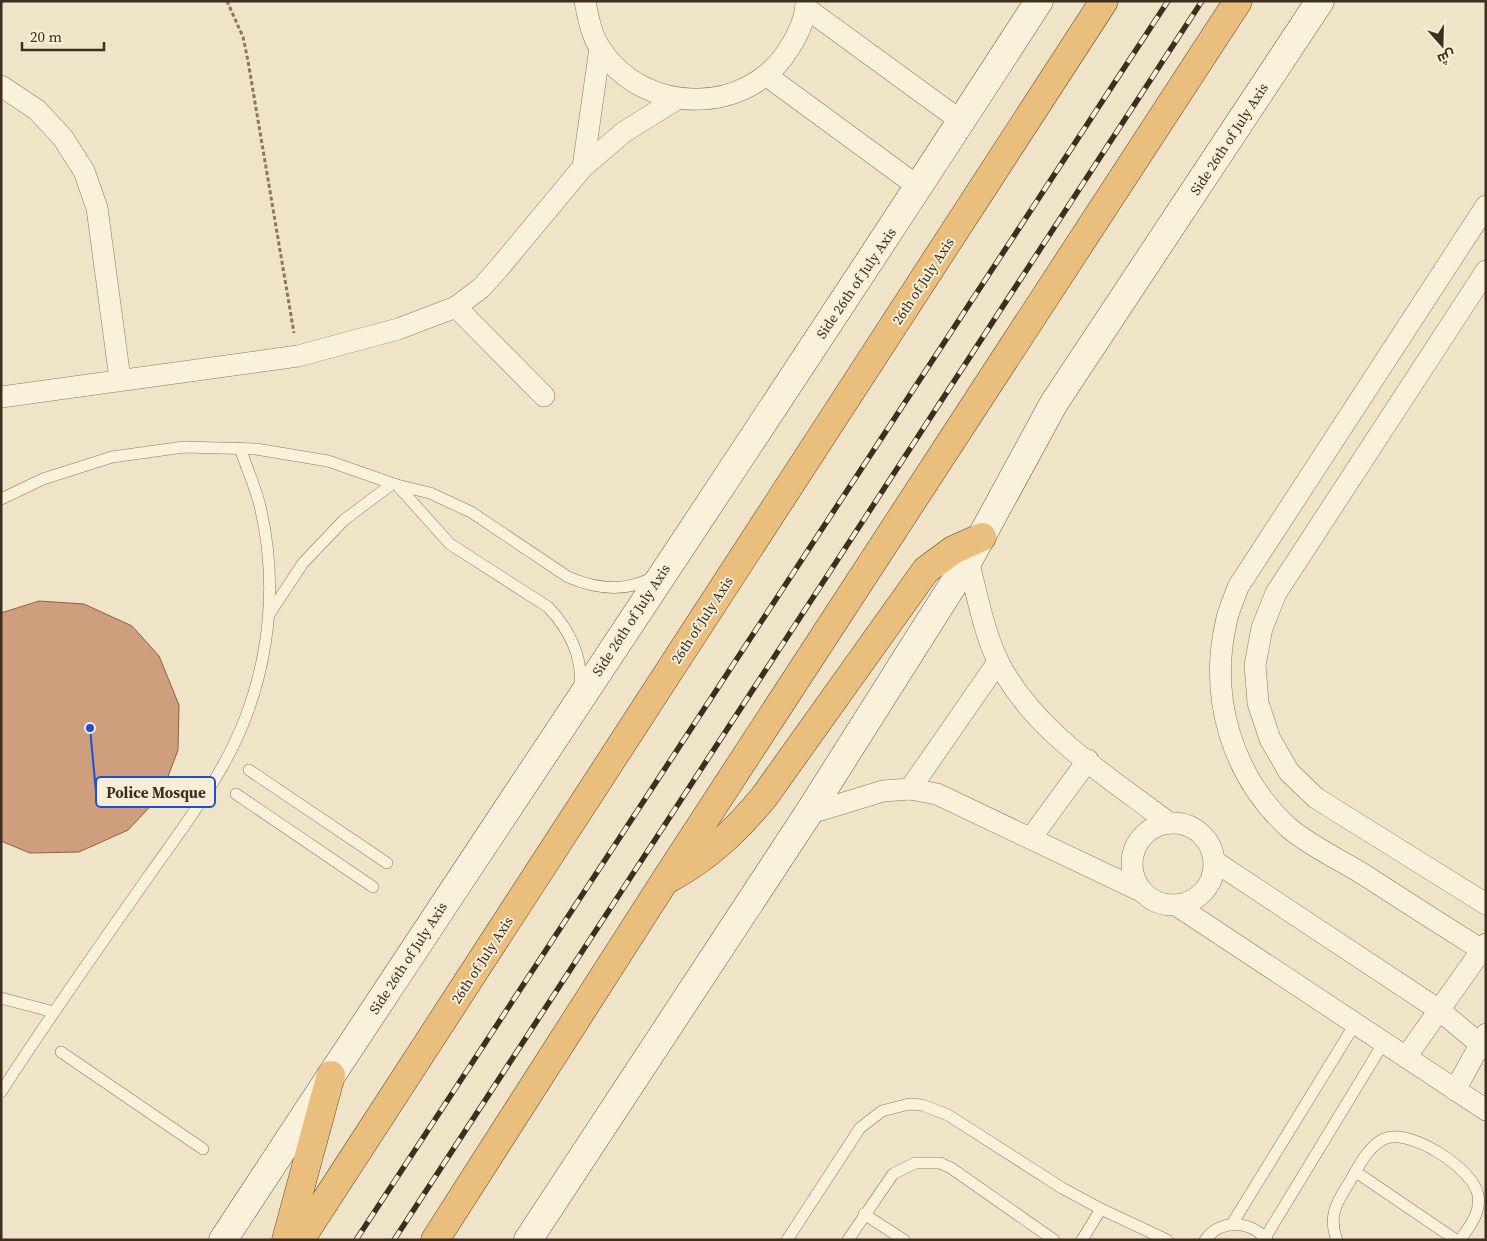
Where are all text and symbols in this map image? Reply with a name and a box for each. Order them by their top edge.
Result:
scale bar [22,20,105,52]
north arrow [1417,20,1467,70]
text: 20 m [30,26,62,47]
text: ش [1435,45,1458,70]
street label: Side 26th of July Axis [1185,79,1273,199]
street label: Side 26th of July Axis [811,223,901,343]
street label: 26th of July Axis [887,233,959,329]
street label: Side 26th of July Axis [587,560,675,680]
street label: 26th of July Axis [666,572,738,668]
callout: Police Mosque [96,777,215,807]
text: Police Mosque [106,782,206,803]
street label: Side 26th of July Axis [364,898,452,1018]
street label: 26th of July Axis [446,912,518,1008]

